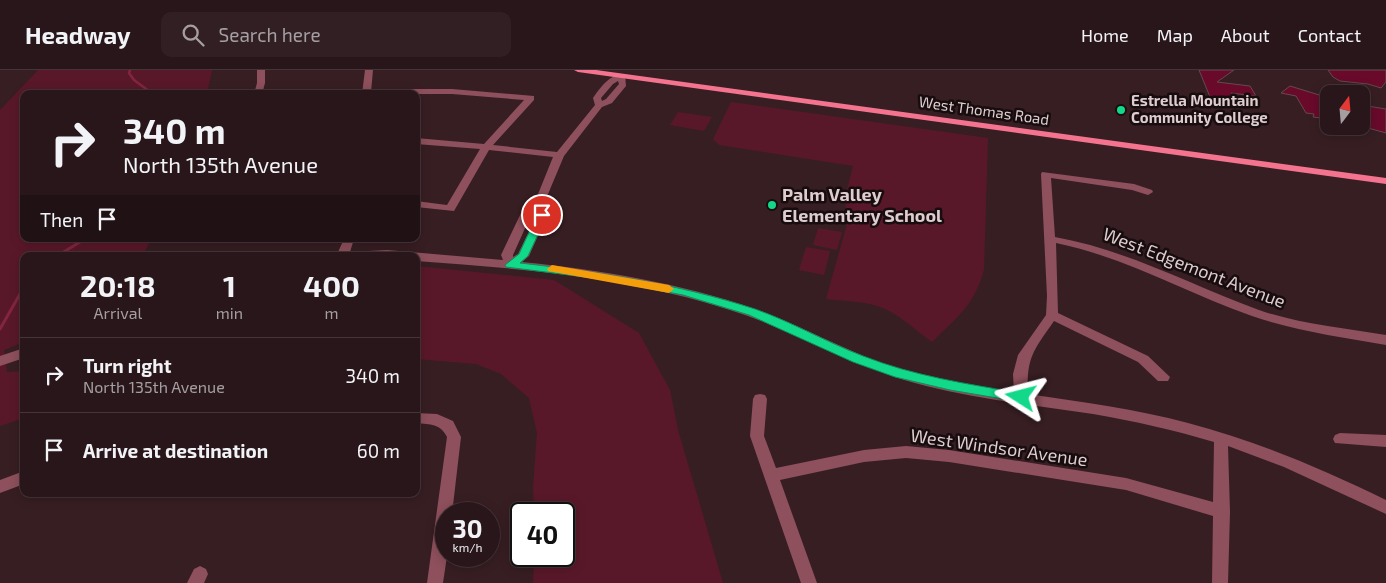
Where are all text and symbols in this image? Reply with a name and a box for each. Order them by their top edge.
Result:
search box [161,12,511,57]
text: Headway [25,20,131,49]
icon: search [179,21,207,49]
text: Search here [219,23,321,46]
text: Home [1081,24,1129,46]
text: Map [1157,24,1193,46]
text: About [1221,24,1270,46]
text: Contact [1298,24,1361,46]
north arrow [1320,85,1370,135]
map controls [1320,85,1370,135]
place label: Estrella Mountain Community College [1131,91,1268,127]
street label: West Thomas Road [918,92,1050,128]
marker: Estrella Mountain Community College [1115,104,1127,116]
text: 340 m [123,109,226,151]
icon: right [40,110,105,175]
text: North 135th Avenue [123,151,318,177]
place label: Palm Valley Elementary School [782,183,942,226]
pin [521,194,563,236]
marker: Palm Valley Elementary School [766,199,778,211]
icon: arrive [528,201,556,229]
icon: arrive [93,205,121,233]
text: Then [40,208,83,231]
street label: West Edgemont Avenue [1100,222,1289,312]
text: 20:18 [80,267,156,303]
text: 1 [223,267,236,303]
text: 400 [303,267,360,303]
text: Arrival [94,303,142,322]
text: min [216,303,243,322]
text: m [324,303,339,322]
text: Turn right [83,354,171,377]
icon: right [40,361,68,389]
text: 340 m [345,364,400,387]
position arrow [994,370,1046,422]
text: North 135th Avenue [83,377,225,396]
street label: West Windsor Avenue [909,424,1089,470]
icon: arrive [40,436,68,464]
text: Arrive at destination [83,439,268,462]
text: 60 m [357,439,400,462]
speed limit sign: 40 [510,502,575,567]
text: 30 [453,513,482,543]
text: km/h [453,540,482,554]

